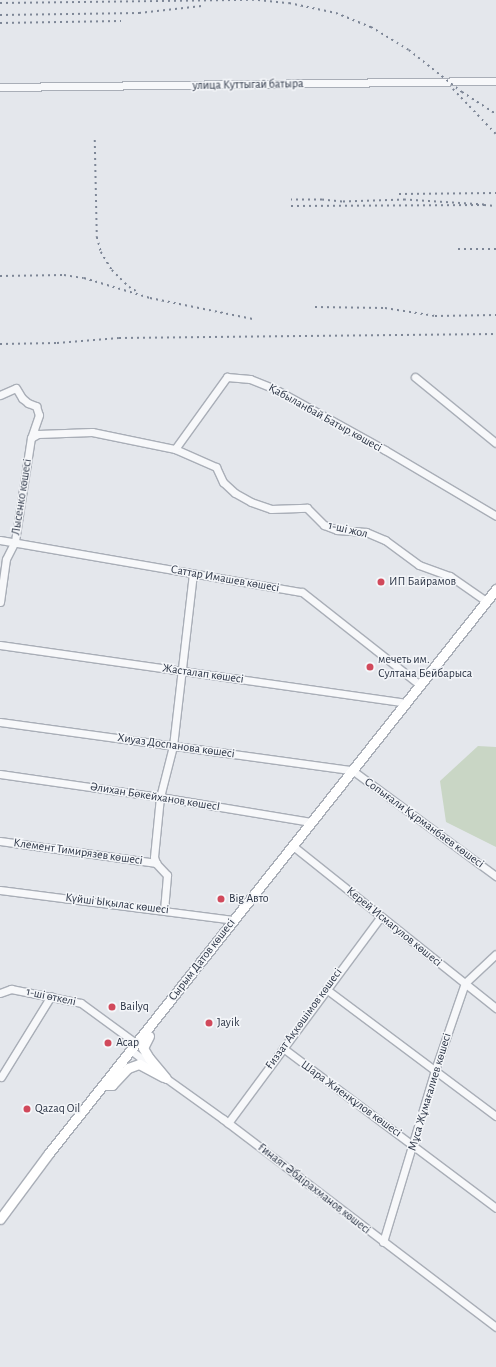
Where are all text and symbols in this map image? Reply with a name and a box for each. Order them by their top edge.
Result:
street label: улица Куттыгай батыра [192,77,304,93]
street label: Қабыланбай Батыр көшесі [266,381,384,455]
street label: Лысенко көшесі [9,458,35,536]
street label: 1-ші жол [327,518,369,542]
street label: Саттар Имашев көшесі [170,562,280,596]
place label: ИП Байрамов [389,575,456,589]
marker: ИП Байрамов [376,577,386,587]
place label: мечеть им. Султана Бейбарыса [378,653,472,681]
street label: Жасталап көшесі [161,661,245,687]
marker: мечеть им. Султана Бейбарыса [365,662,375,672]
street label: Хиуаз Доспанова көшесі [116,731,236,761]
street label: Сопығали Құрманбаев көшесі [361,775,487,871]
street label: Әлихан Бөкейханов көшесI [89,780,221,814]
street label: Клемент Тимирязев көшесі [12,836,144,868]
street label: Керей Исмагулов көшесі [343,884,445,970]
street label: Күйші Ықылас көшесі [64,891,170,917]
place label: Big Авто [229,892,269,906]
marker: Big Авто [216,894,226,904]
street label: Сырым Датов көшесі [166,916,238,1004]
street label: Ғиззат Ақкөшімов көшесi [263,966,345,1072]
street label: 1-ші өткелі [25,985,77,1009]
place label: Bailyq [120,1000,149,1014]
marker: Bailyq [107,1002,117,1012]
place label: Jayik [217,1016,239,1030]
marker: Jayik [204,1018,214,1028]
street label: Мұса Жұмағалиев көшесі [405,1031,455,1153]
place label: Асар [116,1036,139,1050]
marker: Асар [103,1038,113,1048]
street label: Шара Жиенқұлов көшесі [298,1058,404,1140]
place label: Qazaq Oil [35,1102,80,1116]
marker: Qazaq Oil [22,1104,32,1114]
street label: Ғинаят Әбдірахманов көшесі [255,1140,373,1238]

